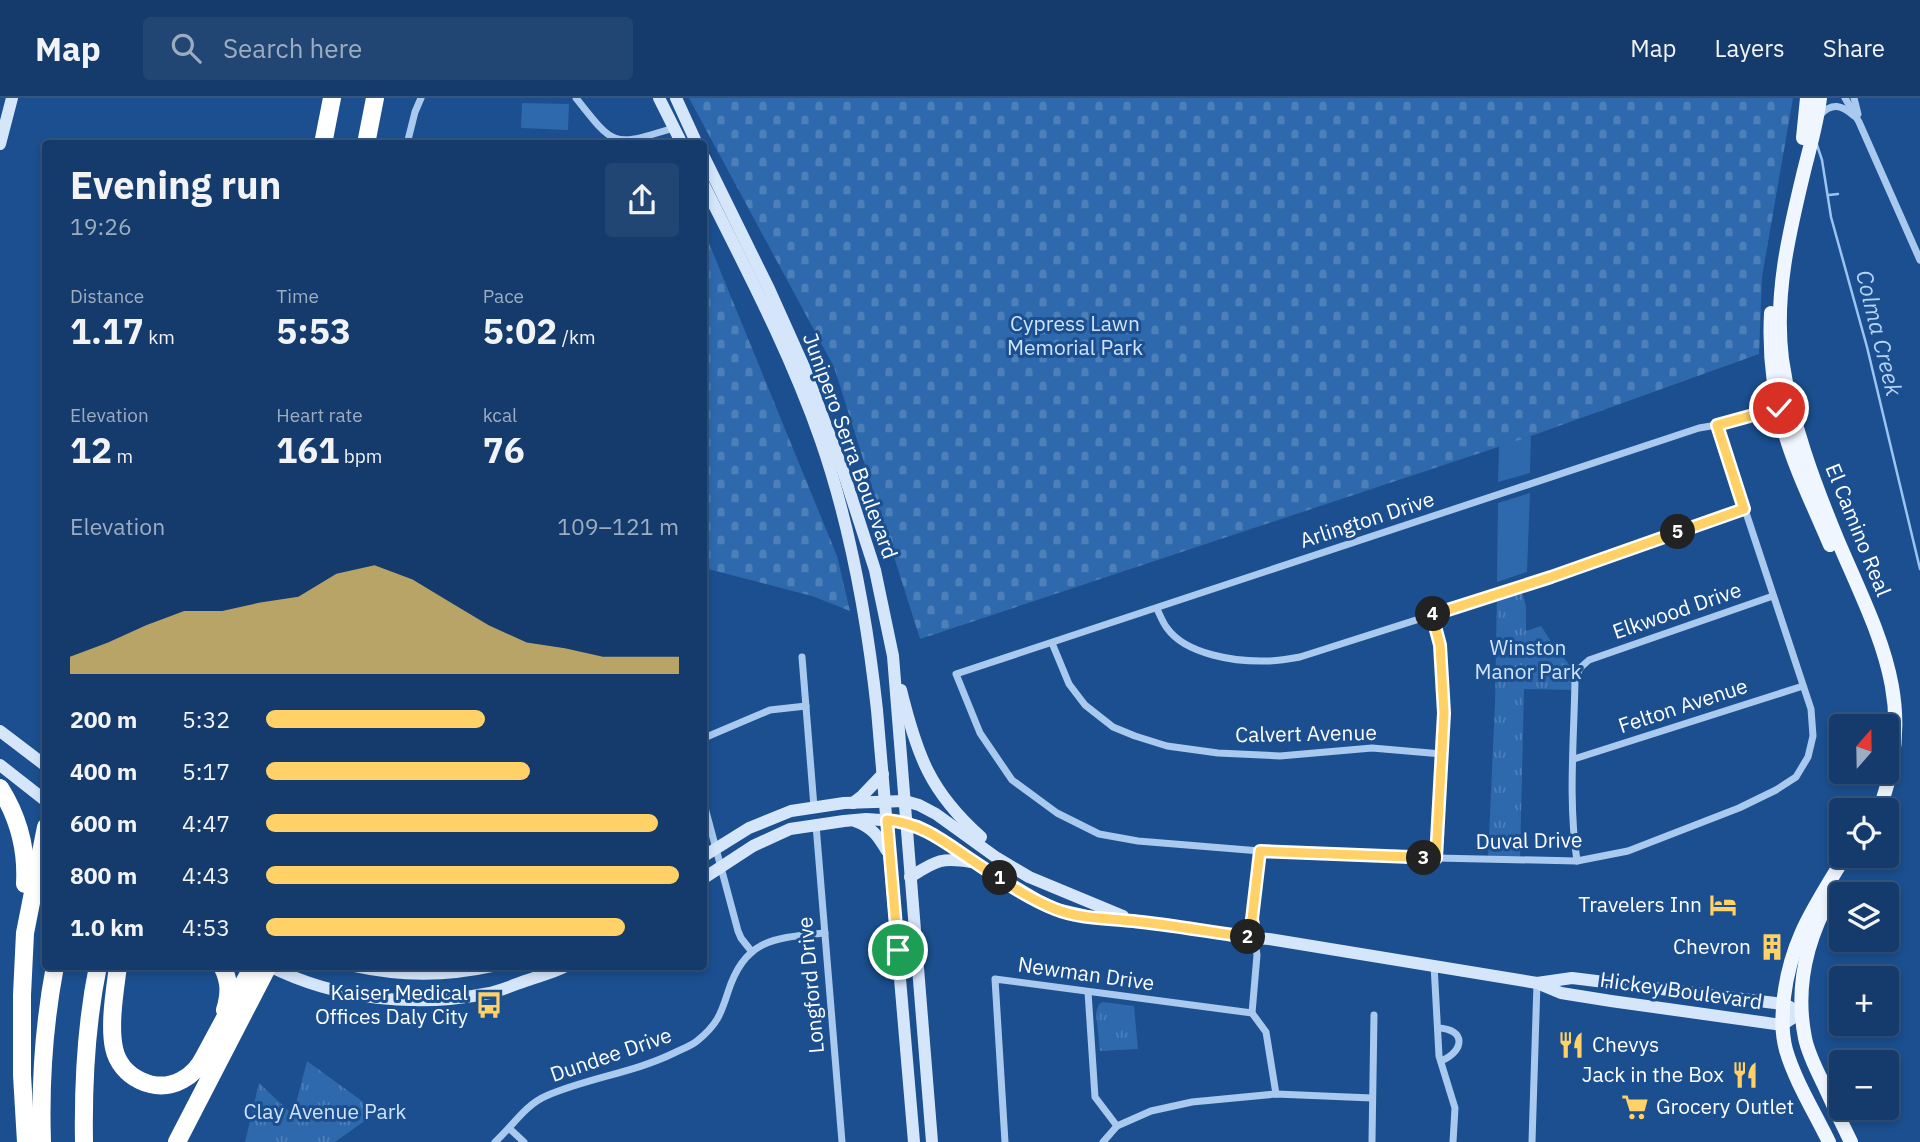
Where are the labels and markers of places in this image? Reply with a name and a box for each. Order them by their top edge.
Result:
pin [1749,378,1809,438]
pin: 5 [1660,514,1696,550]
pin: 4 [1416,596,1450,632]
pin: 3 [1406,840,1442,876]
pin: 1 [982,860,1018,896]
place label: Travelers Inn [1578,890,1702,918]
hotel icon: Travelers Inn [1708,890,1738,920]
pin [868,920,928,980]
pin: 2 [1230,920,1266,954]
place label: Chevron [1673,932,1751,960]
building icon: Chevron [1757,932,1787,962]
place label: Kaiser Medical Offices Daly City [315,978,469,1030]
bus stop icon: Kaiser Medical Offices Daly City [474,990,504,1020]
restaurant icon: Chevys [1556,1030,1586,1060]
place label: Chevys [1592,1030,1659,1058]
place label: Jack in the Box [1582,1060,1724,1088]
restaurant icon: Jack in the Box [1730,1060,1760,1090]
supermarket icon: Grocery Outlet [1620,1092,1650,1122]
place label: Grocery Outlet [1656,1092,1794,1120]

